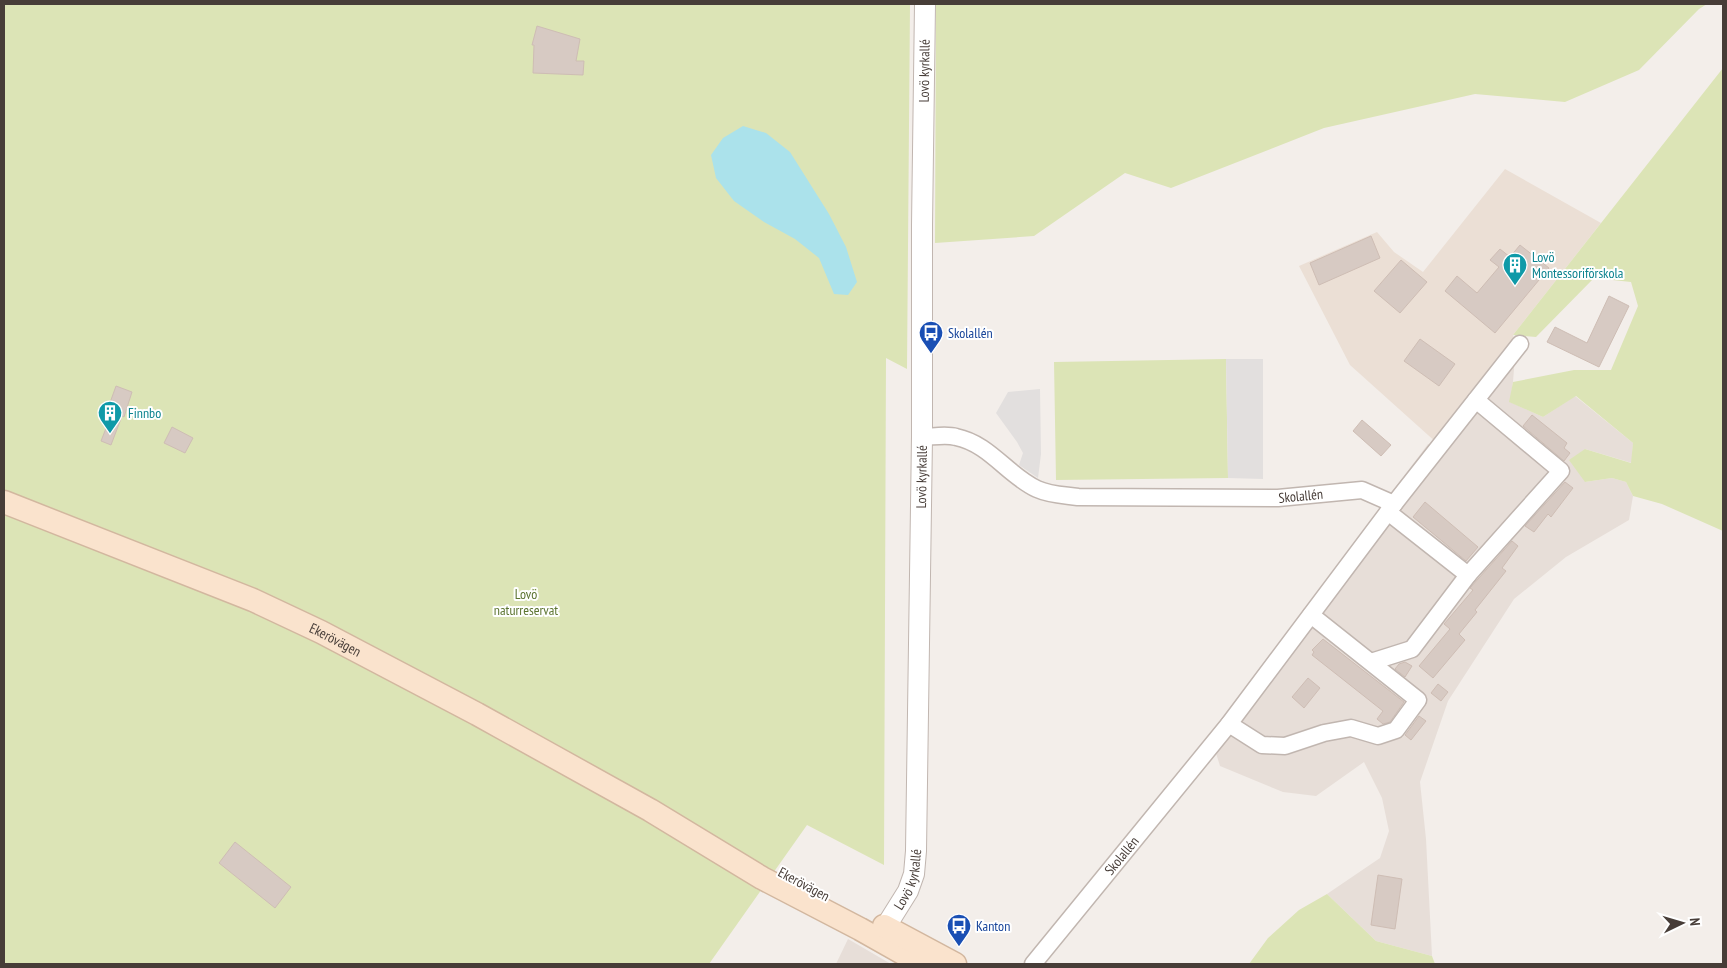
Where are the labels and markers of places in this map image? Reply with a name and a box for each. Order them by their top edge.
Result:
place label: Lovö Montessoriförskola [1532,248,1623,282]
building icon: Lovö Montessoriförskola [1502,252,1528,286]
bus stop icon: Skolallén [918,320,944,354]
place label: Skolallén [948,324,993,342]
building icon: Finnbo [97,400,123,434]
place label: Finnbo [128,404,161,422]
bus stop icon: Kanton [946,913,972,947]
place label: Kanton [976,917,1010,935]

